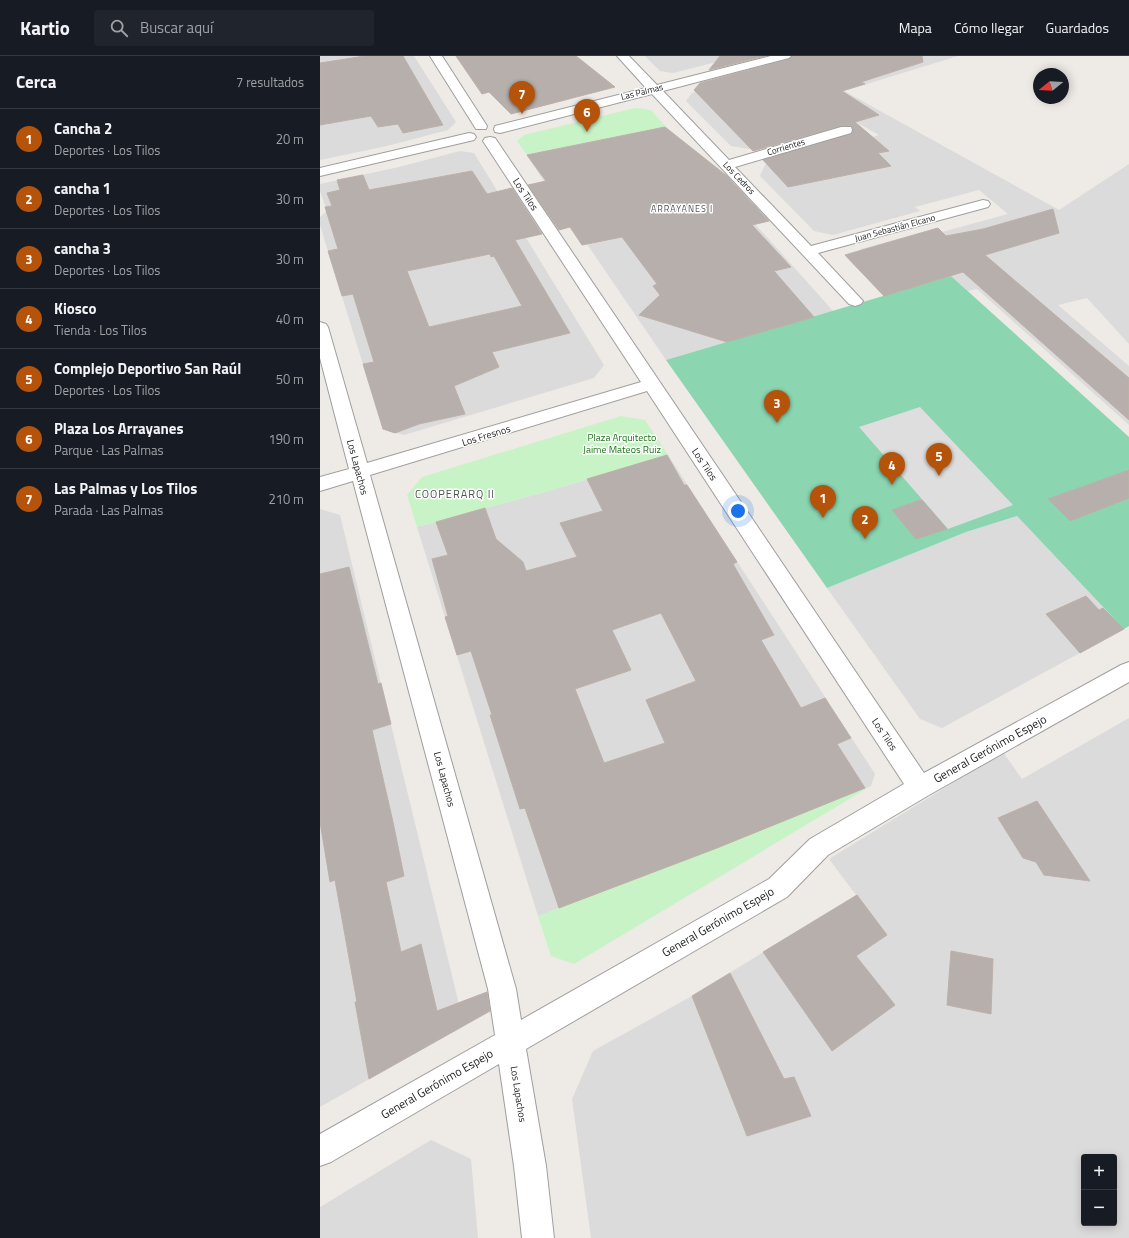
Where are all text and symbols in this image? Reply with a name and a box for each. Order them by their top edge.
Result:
search box [94,10,374,46]
text: Kartio [20,13,70,42]
text: Buscar aquí [140,16,213,39]
icon: search [108,17,130,39]
text: Mapa [899,17,932,38]
text: Cómo llegar [954,17,1024,38]
text: Guardados [1046,17,1109,38]
north arrow [1033,68,1069,104]
text: Cerca [16,69,56,95]
text: 7 resultados [236,72,304,92]
street label: Las Palmas [619,80,664,103]
pin: 7 [509,81,535,114]
pin: 6 [574,99,600,132]
text: Cancha 2 [54,117,112,140]
text: 1 [25,129,33,149]
text: 20 m [276,129,304,149]
street label: Corrientes [765,135,806,158]
text: Deportes · Los Tilos [54,140,160,160]
street label: Los Cedros [720,158,758,197]
street label: Los Tilos [509,175,542,214]
text: cancha 1 [54,177,111,200]
text: 2 [25,189,33,209]
text: 30 m [276,189,304,209]
text: Deportes · Los Tilos [54,200,160,220]
district label: ARRAYANES I [651,202,713,215]
street label: Juan Sebastián Elcano [853,210,937,245]
text: cancha 3 [54,237,111,260]
text: 3 [25,249,33,269]
text: 30 m [276,249,304,269]
text: Deportes · Los Tilos [54,260,160,280]
text: Kiosco [54,297,96,320]
text: 4 [25,309,33,329]
text: 40 m [276,309,304,329]
text: Tienda · Los Tilos [54,320,147,340]
text: Complejo Deportivo San Raúl [54,357,241,380]
text: 5 [25,369,33,389]
text: 50 m [276,369,304,389]
text: Deportes · Los Tilos [54,380,160,400]
pin: 3 [764,390,790,423]
text: Plaza Los Arrayanes [54,417,184,440]
street label: Los Fresnos [460,421,513,450]
text: 6 [25,429,33,449]
text: 190 m [268,429,304,449]
park label: Plaza Arquitecto Jaime Mateos Ruiz [583,430,661,457]
street label: Los Lapachos [343,438,372,497]
text: Parque · Las Palmas [54,440,164,460]
pin: 5 [926,443,952,476]
street label: Los Tilos [688,445,721,484]
pin: 4 [879,452,905,485]
text: Las Palmas y Los Tilos [54,477,197,500]
pin: 1 [810,485,836,518]
district label: COOPERARQ II [415,486,495,502]
text: 7 [25,489,33,509]
text: 210 m [268,489,304,509]
text: Parada · Las Palmas [54,500,163,520]
your location [728,501,748,521]
pin: 2 [852,506,878,539]
street label: General Gerónimo Espejo [930,709,1050,788]
street label: Los Tilos [868,715,901,754]
street label: Los Lapachos [430,750,459,809]
street label: General Gerónimo Espejo [658,882,777,962]
street label: General Gerónimo Espejo [377,1044,496,1124]
street label: Los Lapachos [507,1065,530,1124]
map controls [1081,1154,1117,1226]
button: + [1081,1154,1117,1190]
button: − [1081,1190,1117,1226]

